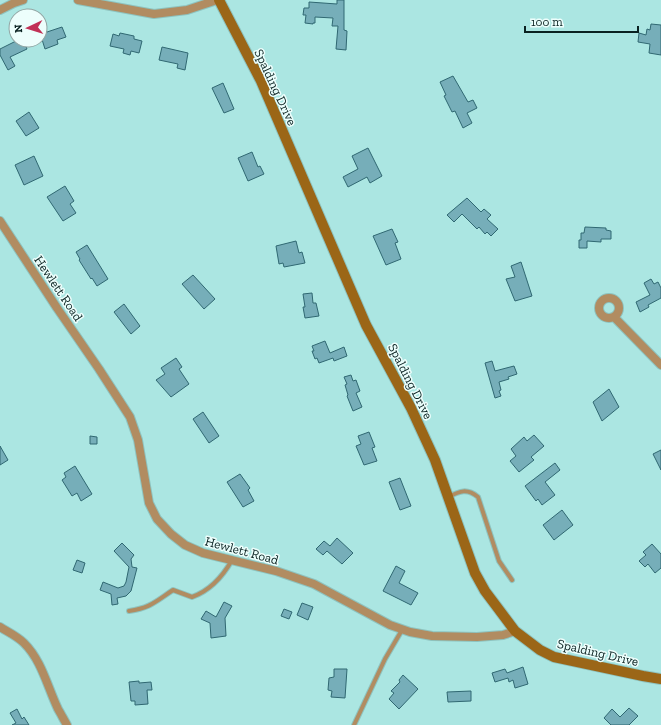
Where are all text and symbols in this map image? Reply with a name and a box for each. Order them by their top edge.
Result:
north arrow [8,8,48,48]
scale bar [525,8,638,34]
text: 100 m [531,15,563,29]
text: N [12,23,25,33]
street label: Spalding Drive [251,47,300,128]
street label: Hewlett Road [31,253,86,324]
street label: Spalding Drive [385,341,436,421]
street label: Hewlett Road [203,533,280,567]
street label: Spalding Drive [556,636,640,669]

